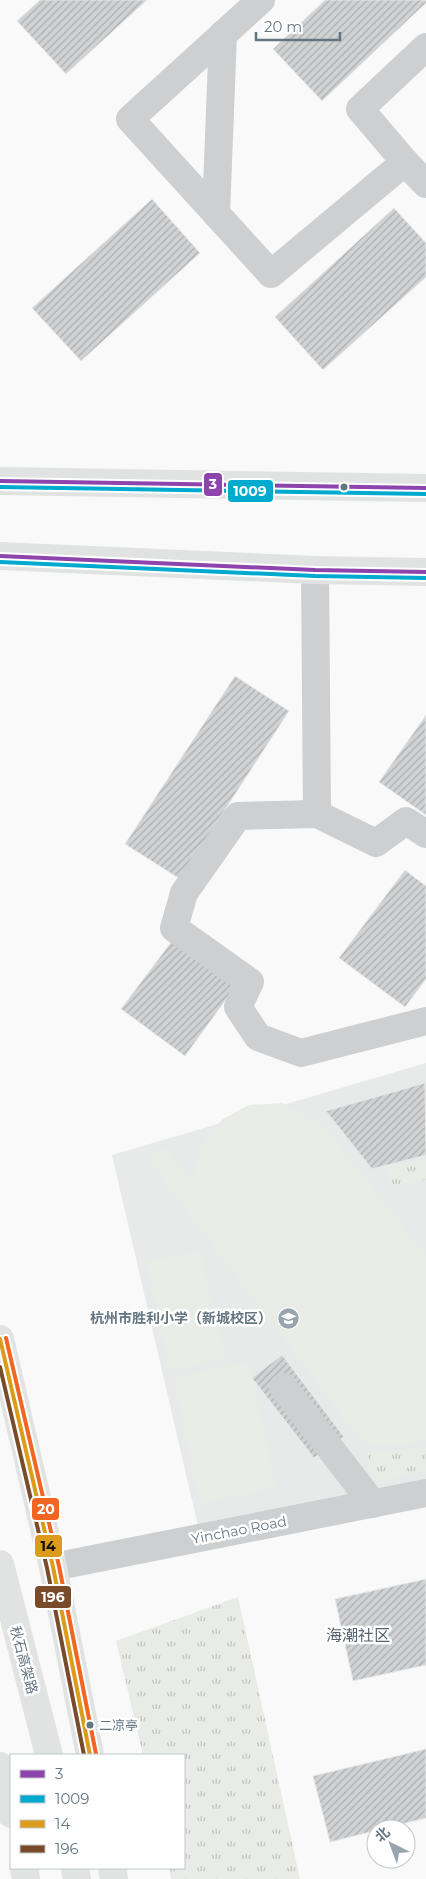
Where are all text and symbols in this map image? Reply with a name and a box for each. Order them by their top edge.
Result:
scale bar [256,10,340,42]
text: 20 m [264,17,302,36]
line badge: 3 [203,472,223,497]
text: 3 [208,475,217,493]
line badge: 1009 [227,479,274,503]
text: 1009 [233,482,267,500]
unlabelled marker [339,482,349,492]
school or university icon: 杭州市胜利小学（新城校区） [276,1306,300,1330]
place label: 杭州市胜利小学（新城校区） [90,1309,272,1327]
line badge: 20 [31,1497,60,1521]
text: 20 [37,1500,55,1518]
street label: Yinchao Road [190,1512,288,1548]
line badge: 14 [34,1534,63,1558]
text: 14 [40,1537,56,1555]
line badge: 196 [34,1585,72,1609]
text: 196 [41,1588,65,1606]
street label: 秋石高架路 [6,1624,42,1696]
district label: 海潮社区 [326,1626,390,1645]
place label: 二凉亭 [99,1717,138,1733]
marker: 二凉亭 [85,1720,95,1730]
legend [10,1754,185,1869]
text: 3 [55,1764,63,1783]
text: 1009 [55,1789,89,1808]
text: 14 [55,1814,70,1833]
north arrow [366,1819,416,1869]
text: 北 [371,1823,394,1846]
text: 196 [55,1839,79,1858]

